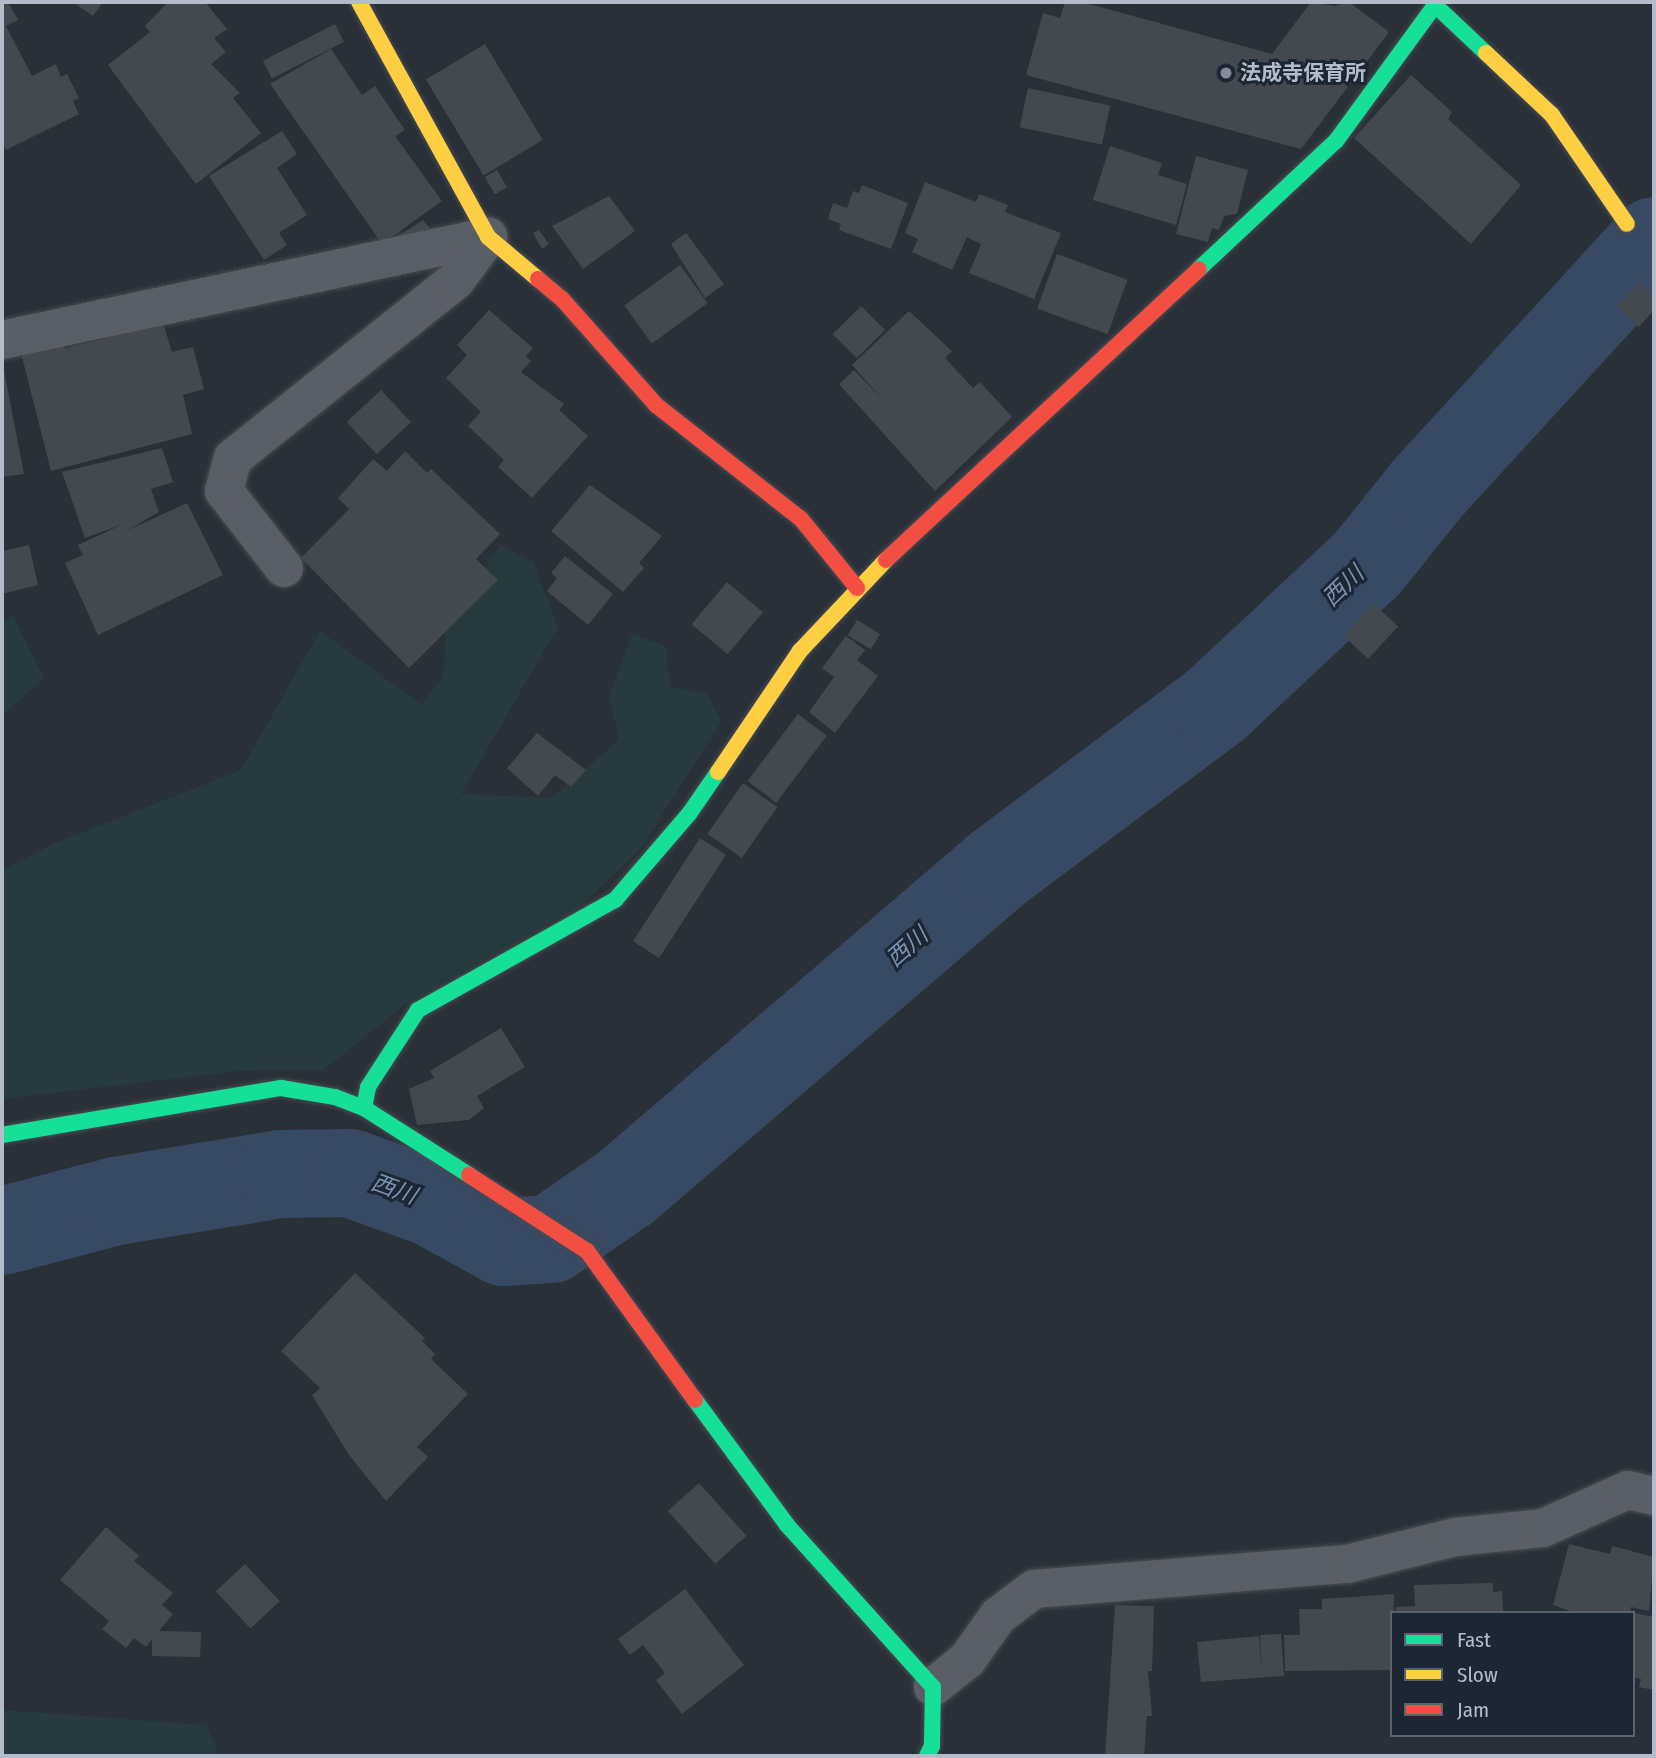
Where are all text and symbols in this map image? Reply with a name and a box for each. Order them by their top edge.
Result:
place label: 法成寺保育所 [1240,60,1366,86]
marker: 法成寺保育所 [1218,65,1234,81]
water label: 西川 [1317,560,1369,612]
water label: 西川 [881,921,933,973]
water label: 西川 [368,1168,420,1210]
legend [1390,1611,1635,1737]
text: Fast [1457,1627,1491,1653]
text: Slow [1457,1662,1498,1688]
text: Jam [1457,1697,1489,1723]

